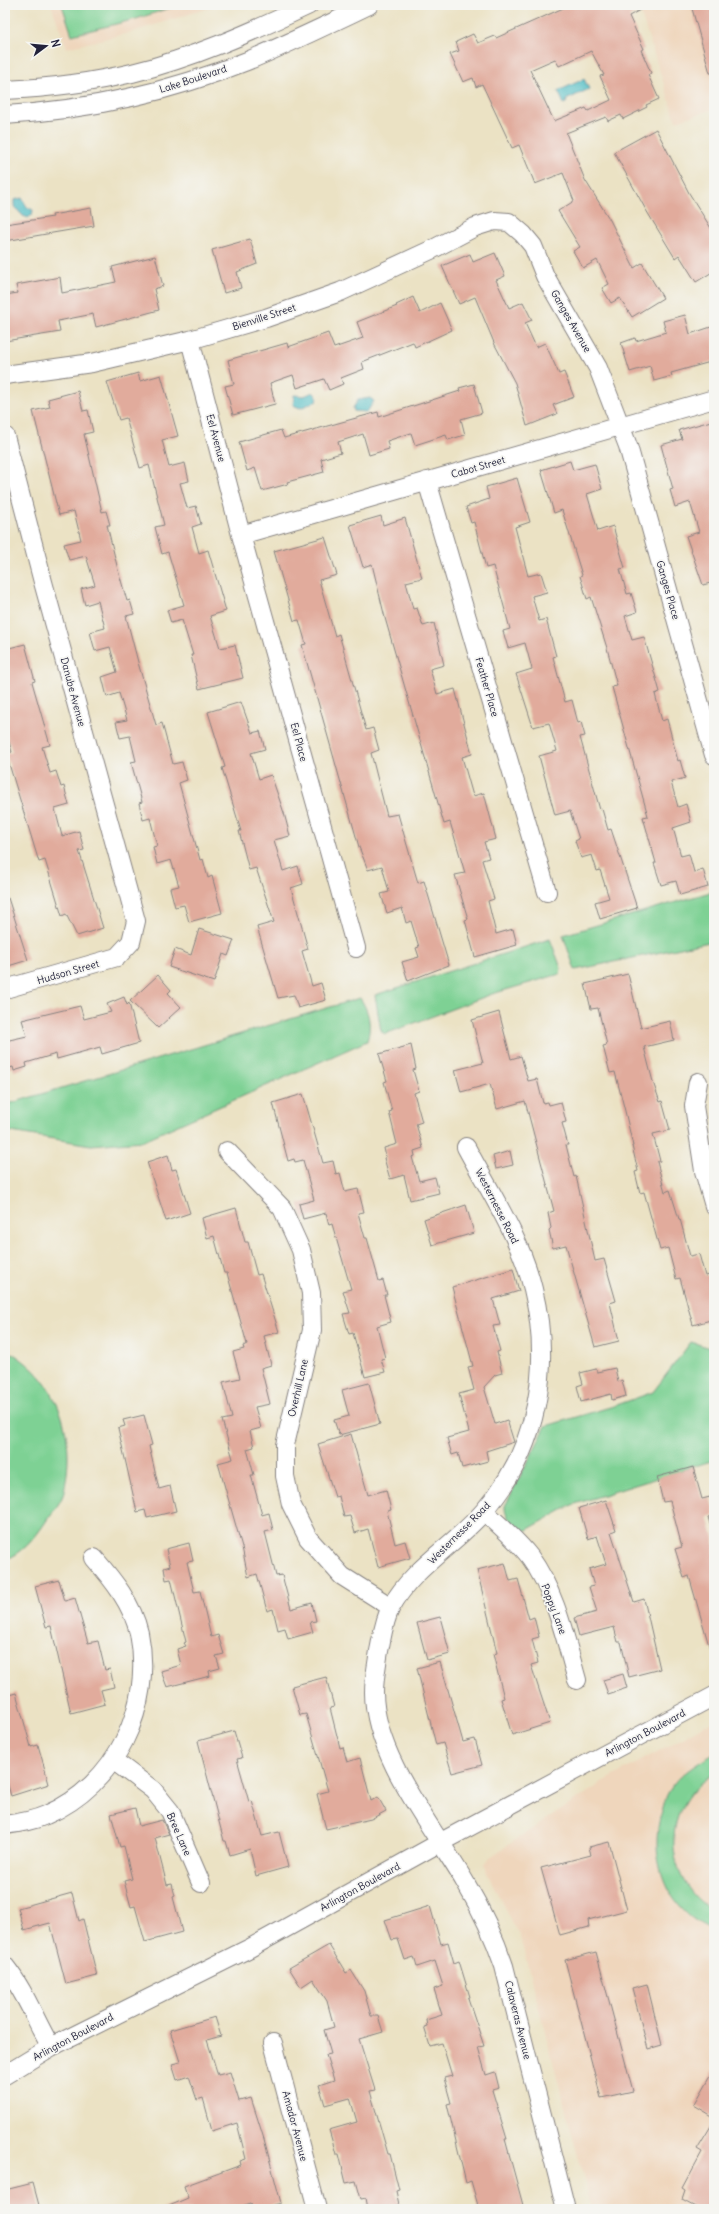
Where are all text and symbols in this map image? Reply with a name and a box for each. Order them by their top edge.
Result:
north arrow [26,26,66,66]
text: N [48,38,63,49]
street label: Lake Boulevard [158,62,228,96]
street label: Ganges Avenue [548,287,594,355]
street label: Bienville Street [231,300,298,333]
street label: Eel Avenue [203,413,229,463]
street label: Cabot Street [449,453,507,481]
street label: Ganges Place [653,559,683,621]
street label: Danube Avenue [58,656,88,728]
street label: Feather Place [472,656,502,718]
street label: Eel Place [288,721,310,763]
street label: Hudson Street [36,957,101,987]
street label: Westernesse Road [472,1166,522,1246]
street label: Overhill Lane [285,1358,311,1418]
street label: Westernesse Road [425,1499,493,1567]
street label: Poppy Lane [538,1582,570,1636]
street label: Arlington Boulevard [602,1706,688,1760]
street label: Bree Lane [164,1810,194,1858]
street label: Arlington Boulevard [318,1860,402,1914]
street label: Calaveras Avenue [502,1979,534,2061]
street label: Arlington Boulevard [30,2010,116,2064]
street label: Amador Avenue [279,2089,311,2163]

